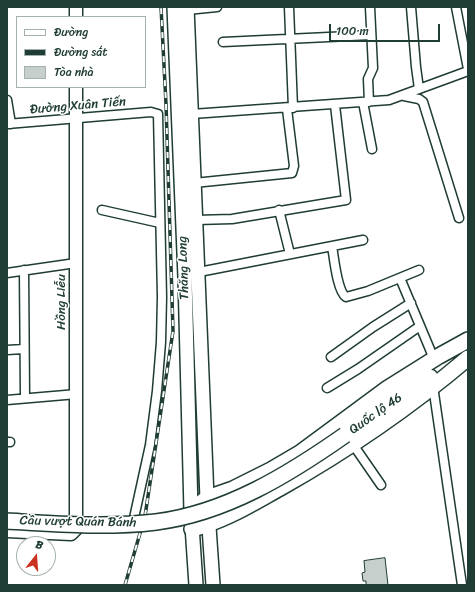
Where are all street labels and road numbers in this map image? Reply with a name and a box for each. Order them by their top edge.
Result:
street label: Đường Xuân Tiến [29,94,127,118]
street label: Thăng Long [175,236,193,300]
street label: Hồng Liễu [54,274,70,330]
street label: Quốc lộ 46 [347,390,405,438]
street label: Cầu vượt Quán Bánh [20,513,136,531]

